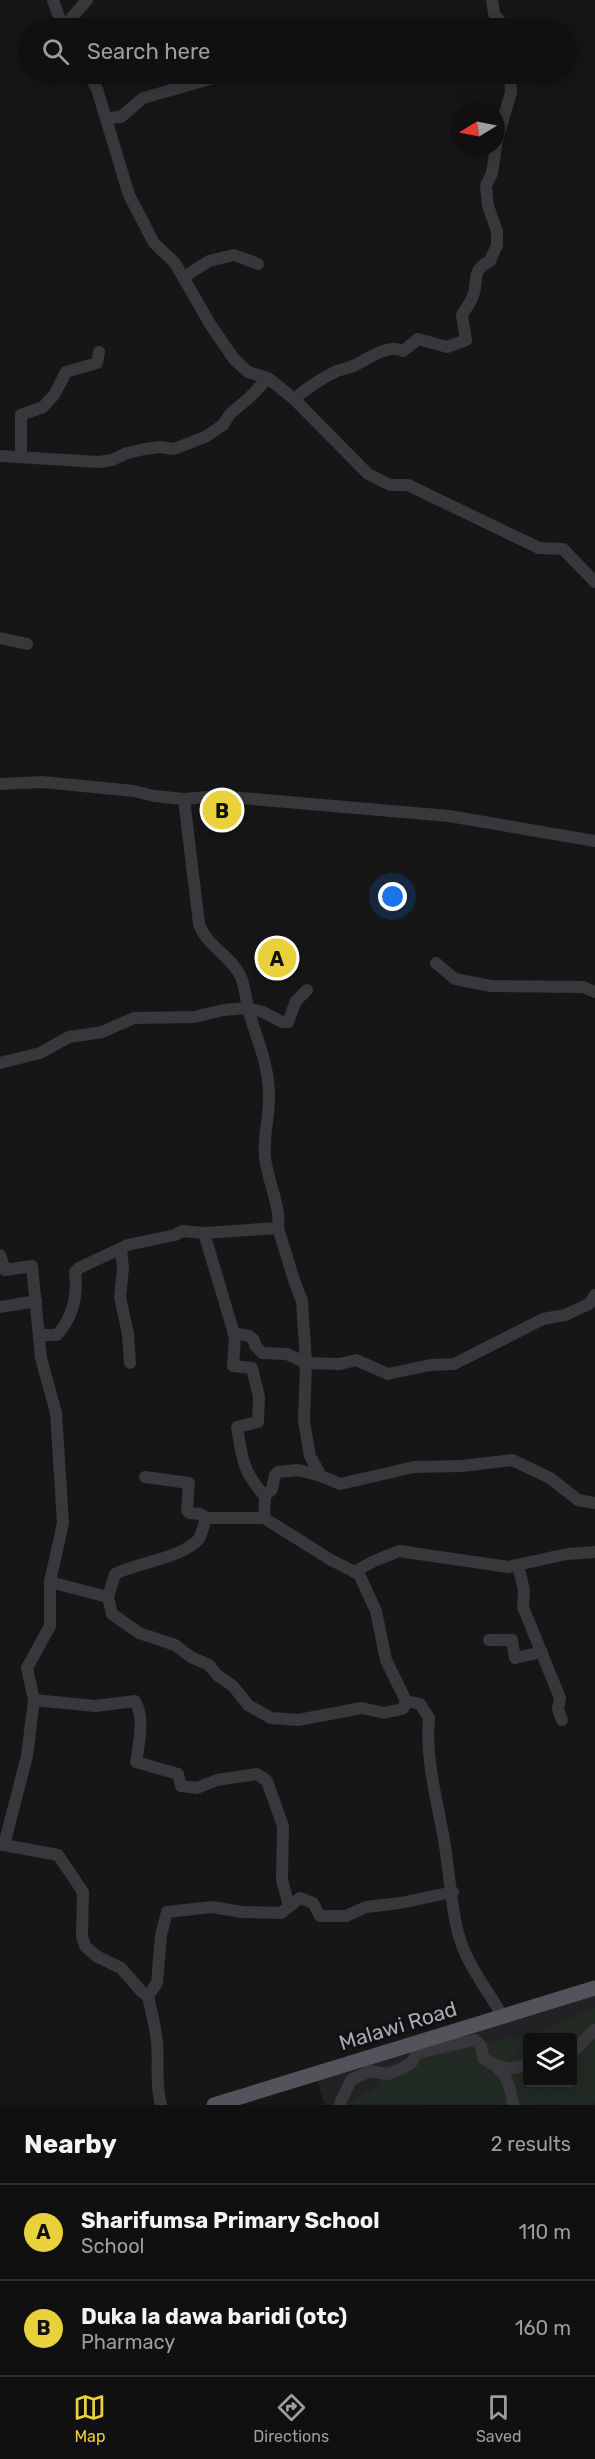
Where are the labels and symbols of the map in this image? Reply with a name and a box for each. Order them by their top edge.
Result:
north arrow [451,102,505,156]
pin: B [202,788,242,832]
your location [378,882,407,911]
pin: A [258,936,296,980]
street label: Malawi Road [336,1996,460,2055]

